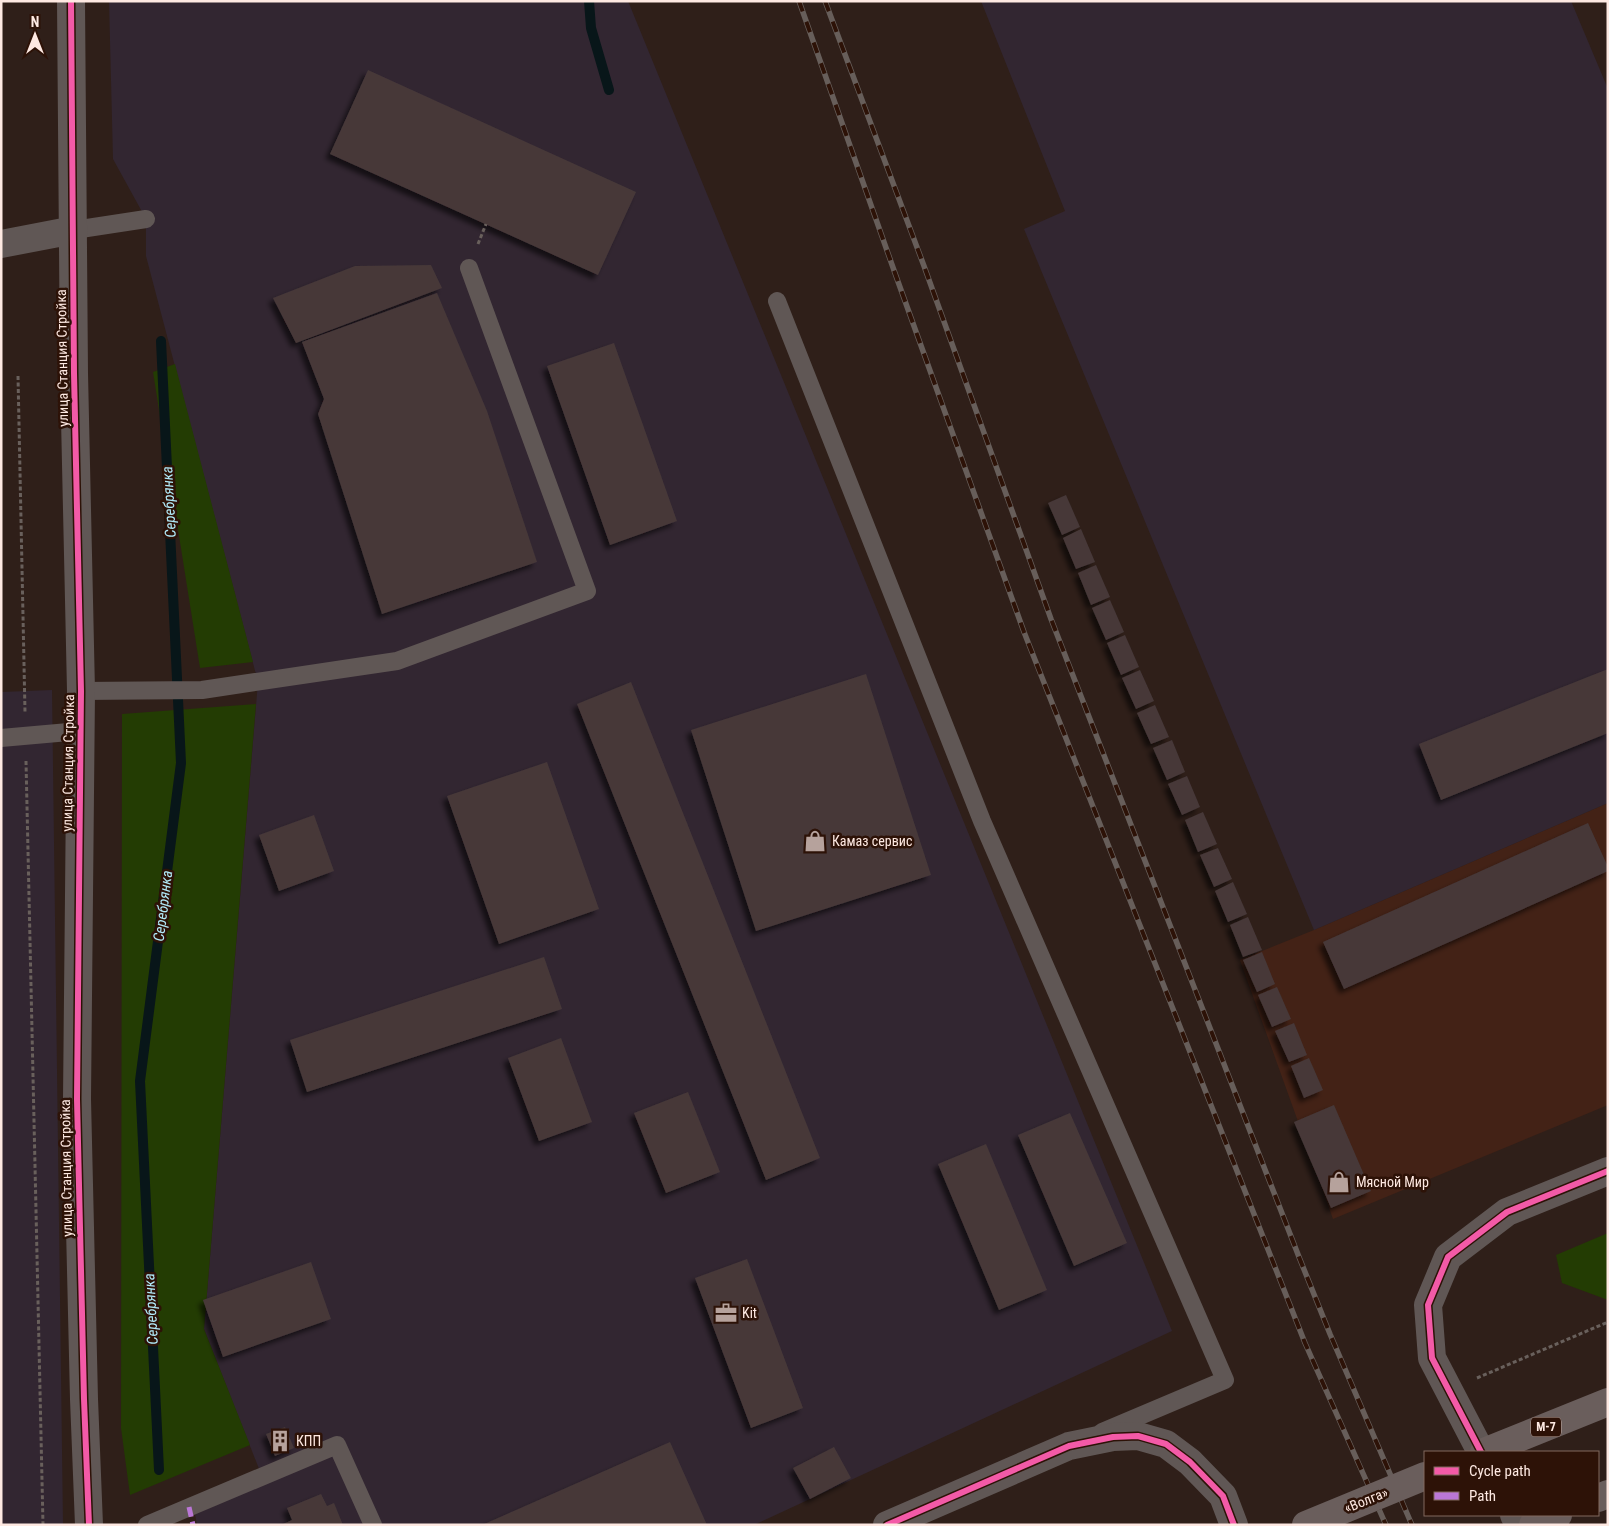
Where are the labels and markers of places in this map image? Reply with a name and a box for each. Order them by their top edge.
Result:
shop icon: Камаз сервис [802,828,828,854]
place label: Камаз сервис [832,833,912,849]
shop icon: Мясной Мир [1326,1169,1352,1195]
place label: Мясной Мир [1356,1174,1429,1190]
office icon: Kit [713,1300,739,1326]
place label: Kit [742,1305,757,1321]
building icon: КПП [267,1428,293,1454]
place label: КПП [296,1433,321,1449]

